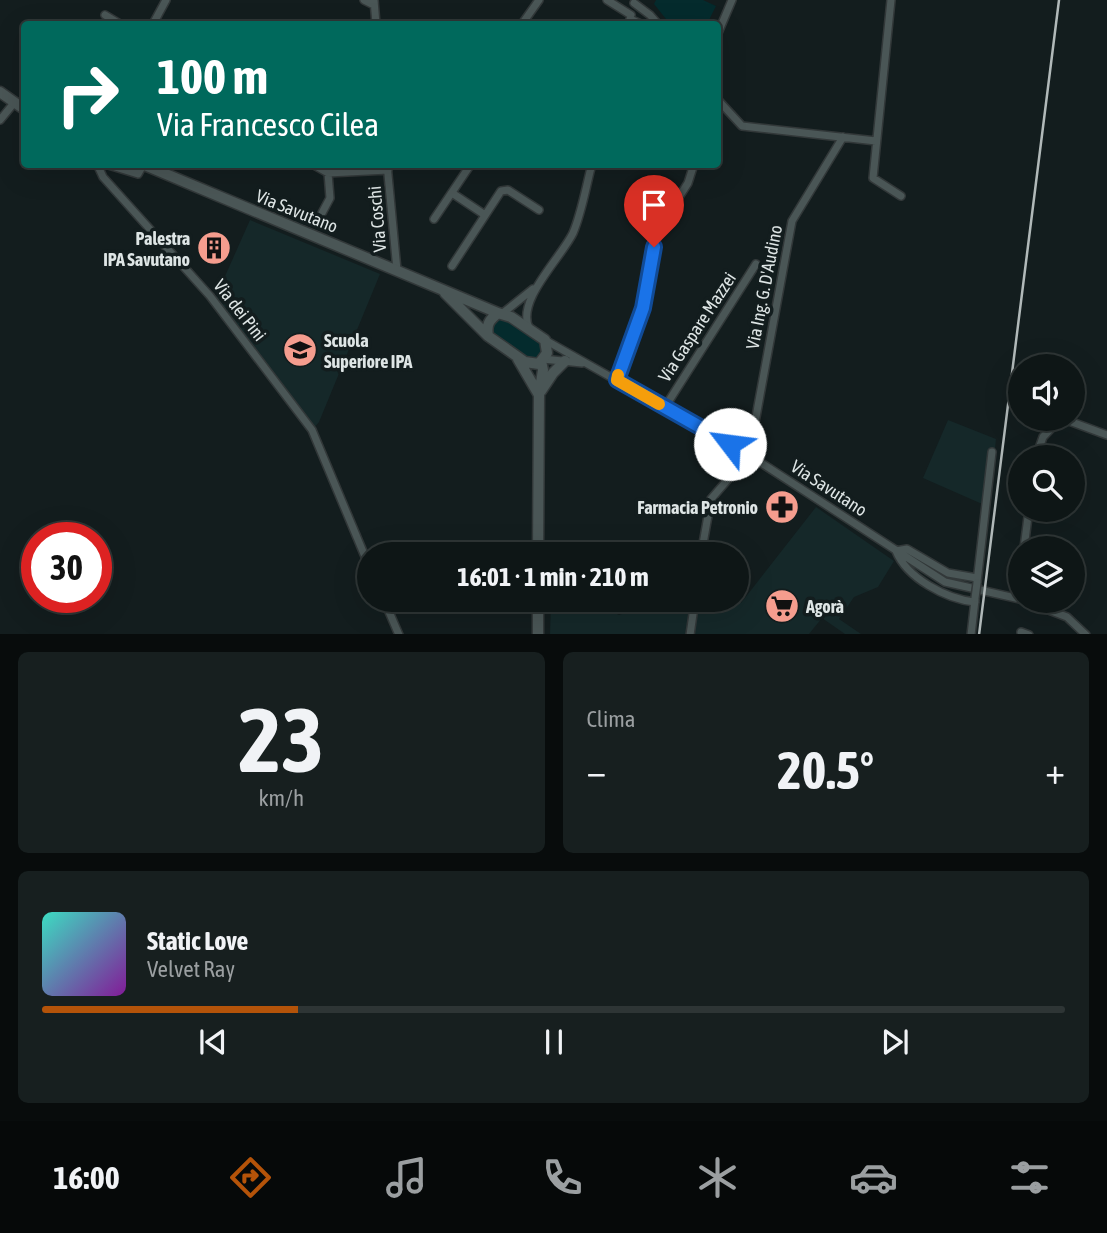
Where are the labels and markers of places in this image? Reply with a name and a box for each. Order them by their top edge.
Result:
pin [624,175,684,247]
place label: Palestra IPA Savutano [103,228,190,270]
building icon: Palestra IPA Savutano [195,229,233,267]
place label: Scuola Superiore IPA [324,330,413,372]
school or university icon: Scuola Superiore IPA [281,331,319,369]
pharmacy icon: Farmacia Petronio [763,488,801,526]
place label: Farmacia Petronio [637,497,758,518]
supermarket icon: Agorà [763,587,801,625]
place label: Agorà [805,596,844,617]

